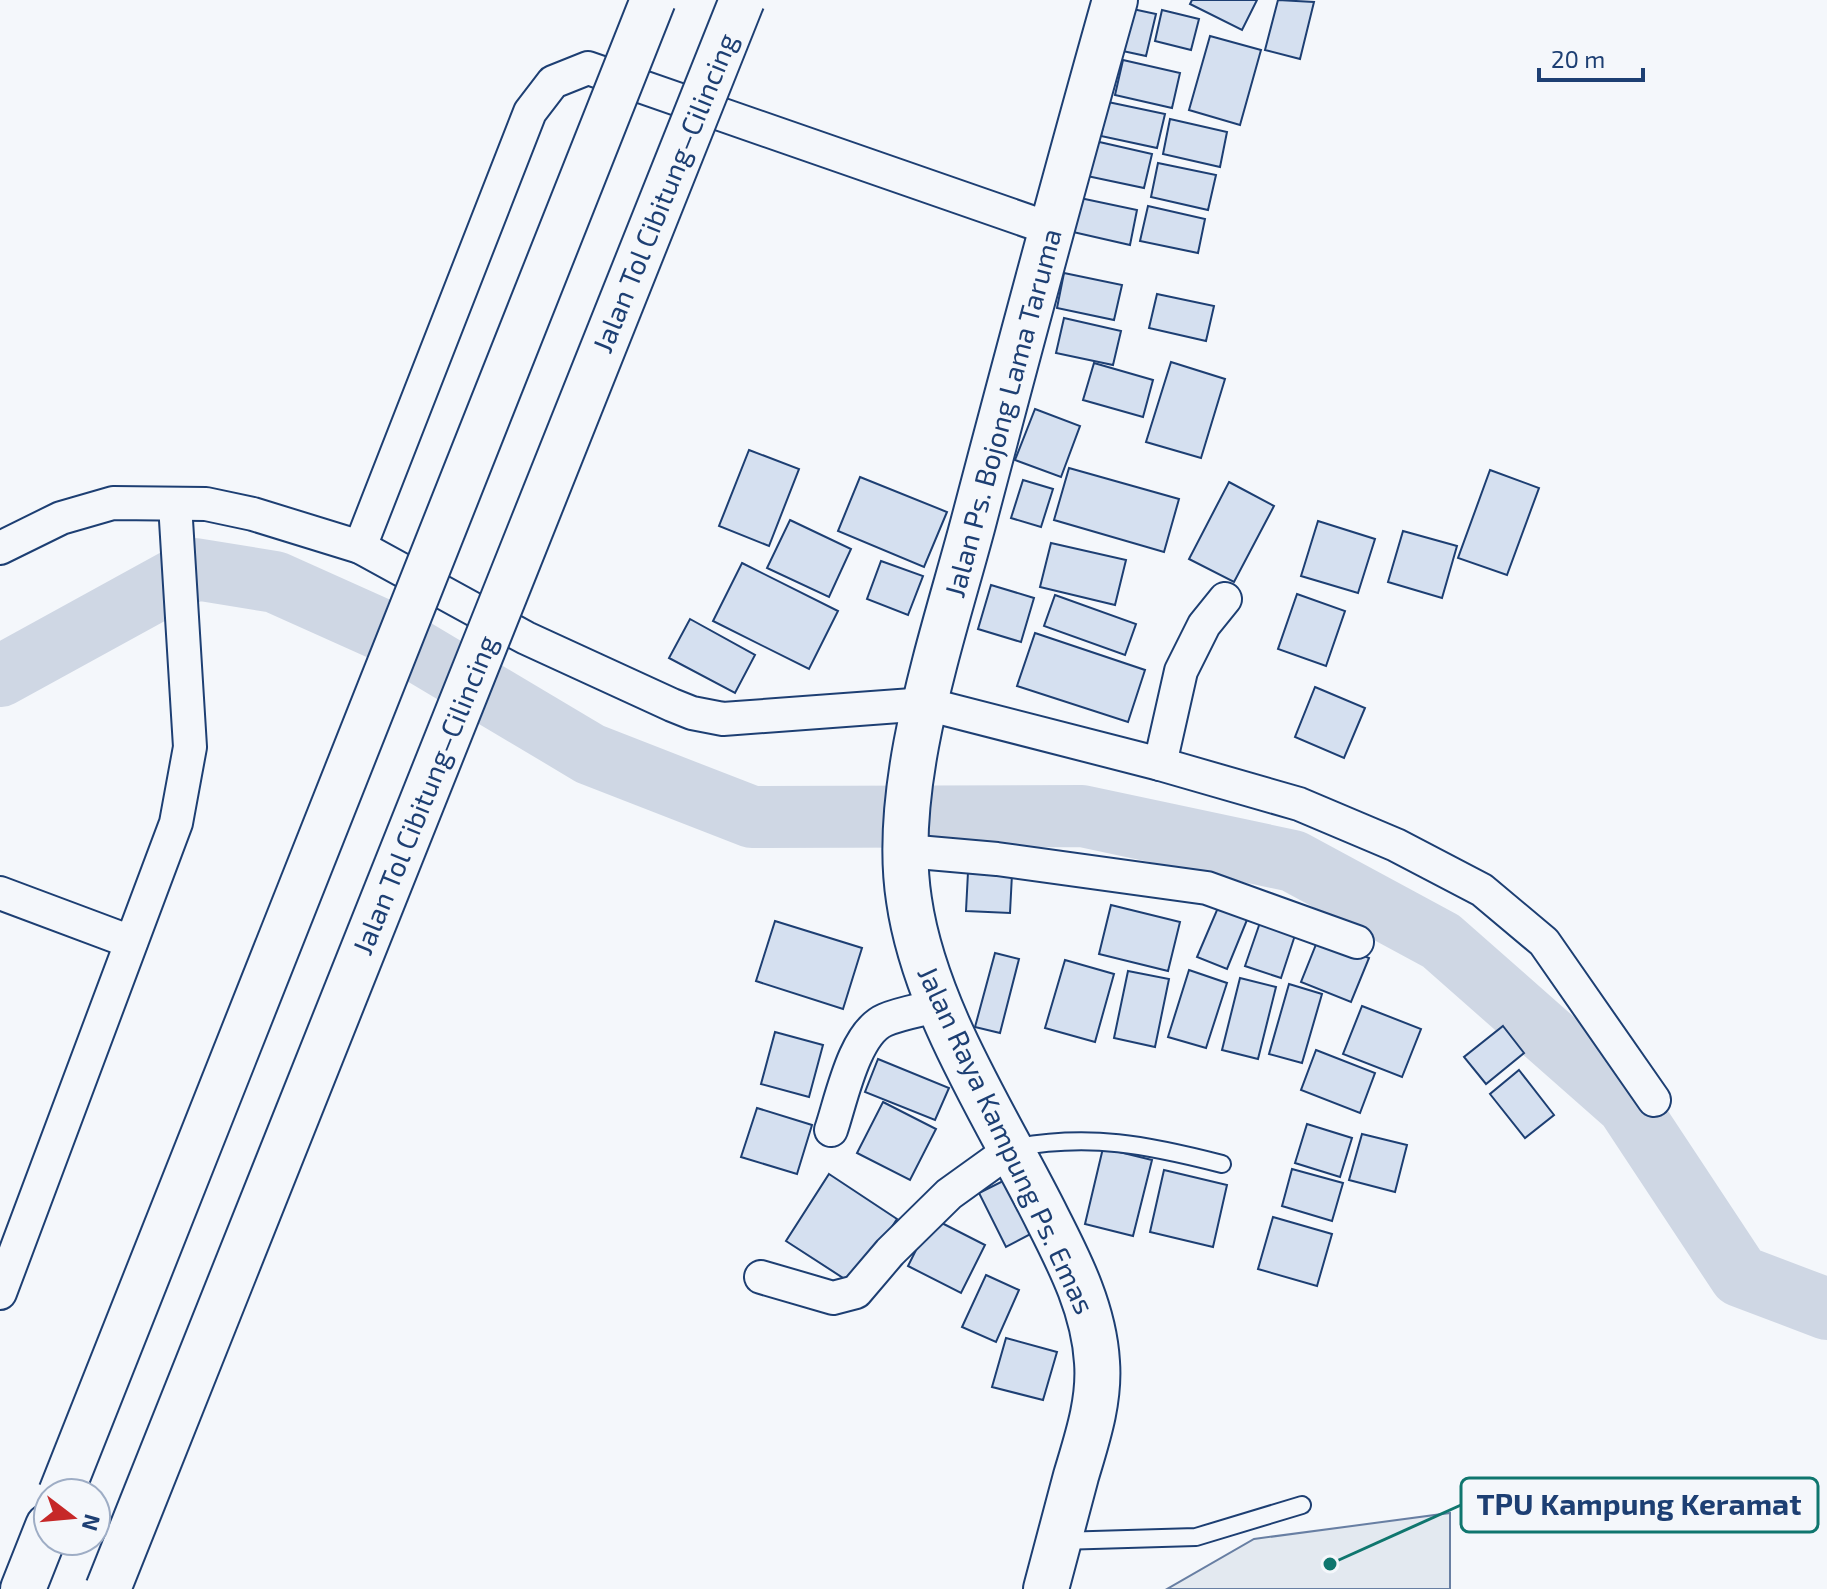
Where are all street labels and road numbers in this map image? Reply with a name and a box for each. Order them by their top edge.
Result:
street label: Jalan Tol Cibitung–Cilincing [584,28,744,357]
street label: Jalan Ps. Bojong Lama Taruma [936,225,1068,601]
street label: Jalan Tol Cibitung–Cilincing [344,630,504,959]
street label: Jalan Raya Kampung Ps. Emas [911,960,1103,1319]

